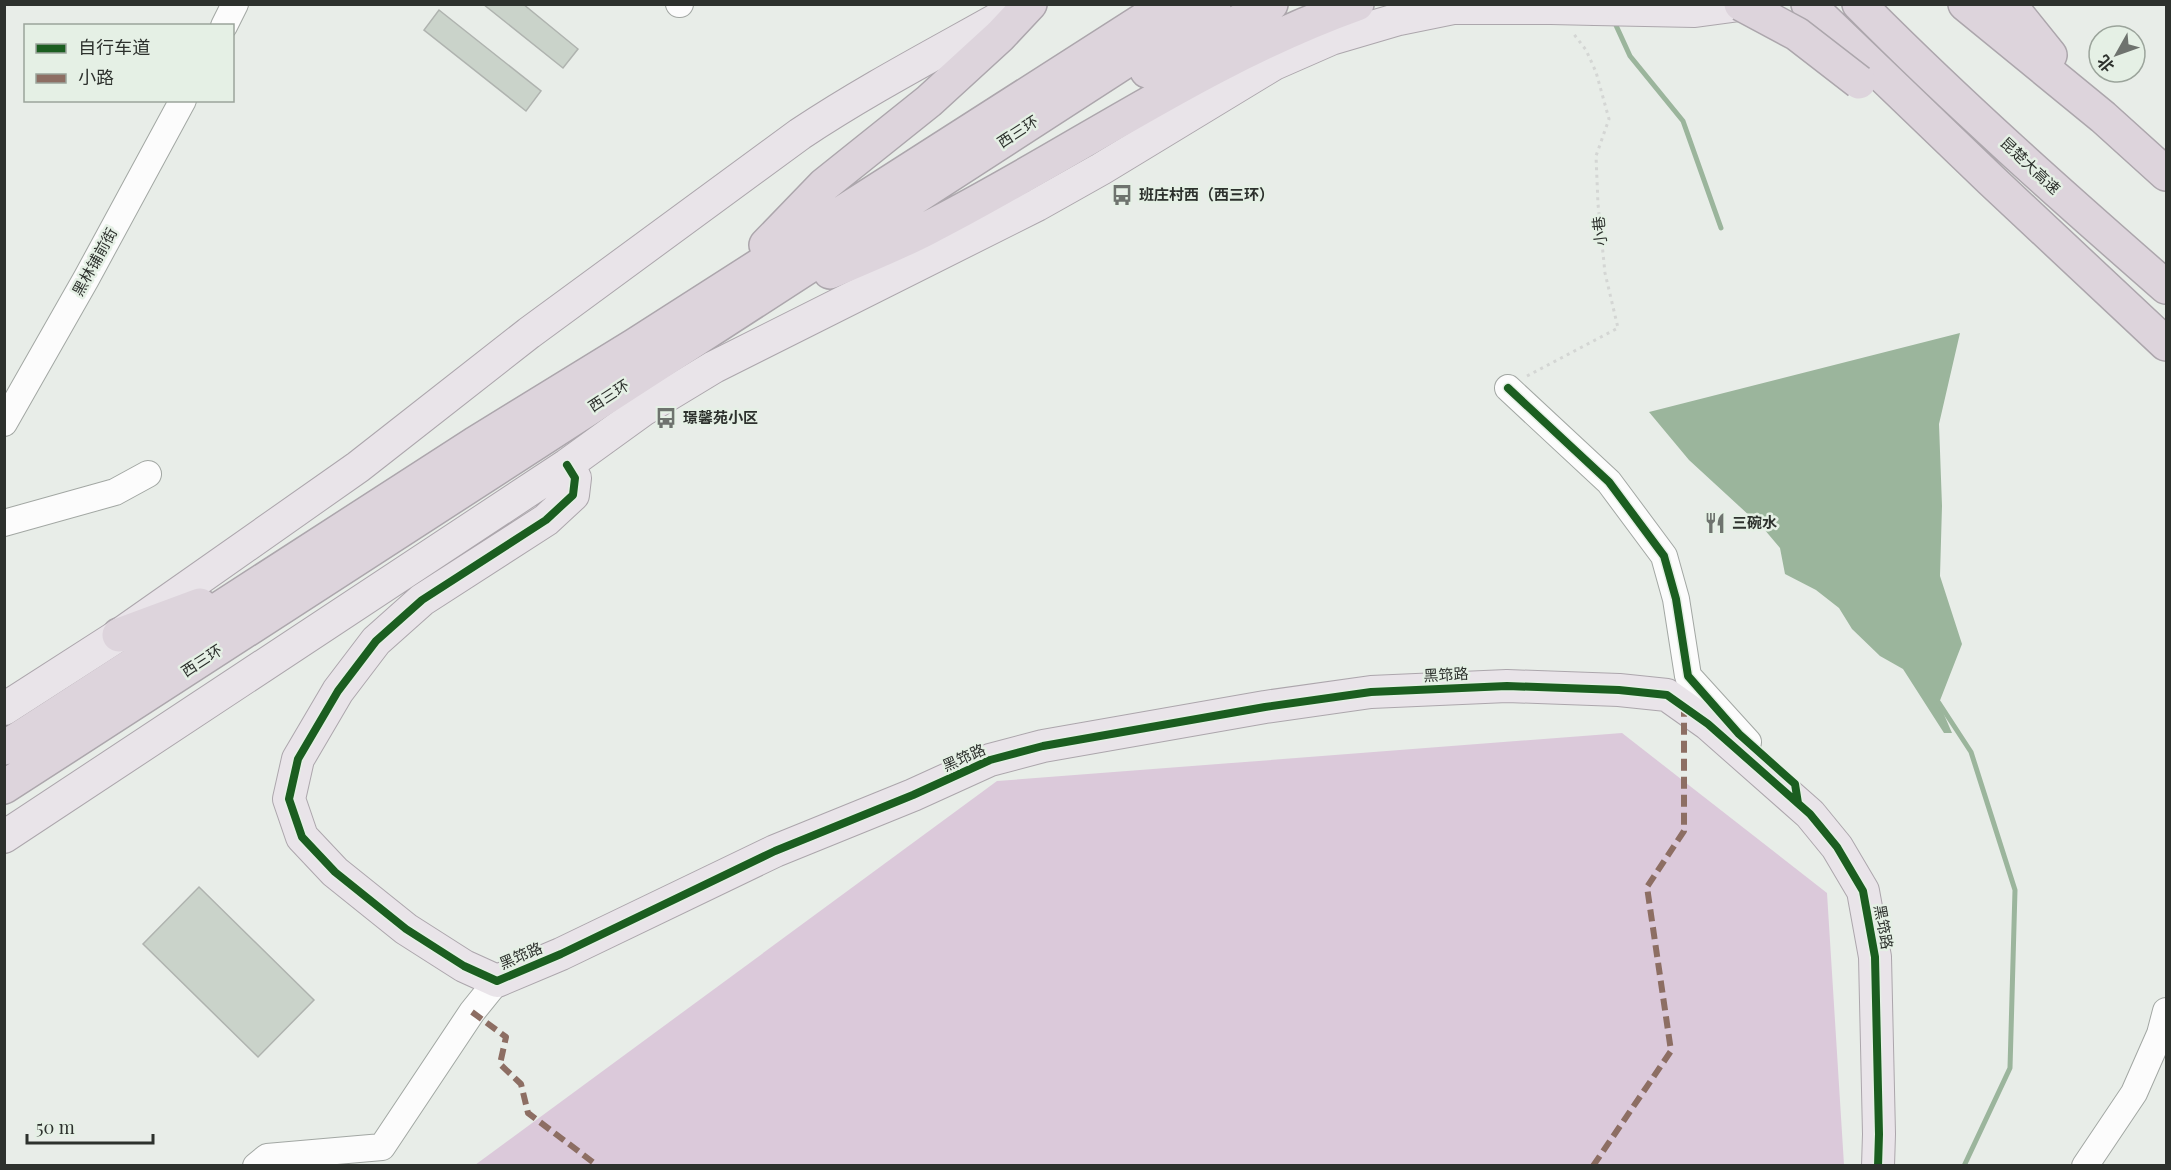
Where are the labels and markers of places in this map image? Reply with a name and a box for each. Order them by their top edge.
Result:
bus stop icon: 班庄村西（西三环） [1110,183,1134,207]
place label: 班庄村西（西三环） [1139,184,1274,204]
bus stop icon: 璟馨苑小区 [654,406,678,430]
place label: 璟馨苑小区 [683,407,758,427]
restaurant icon: 三碗水 [1703,511,1727,535]
place label: 三碗水 [1732,512,1777,532]

